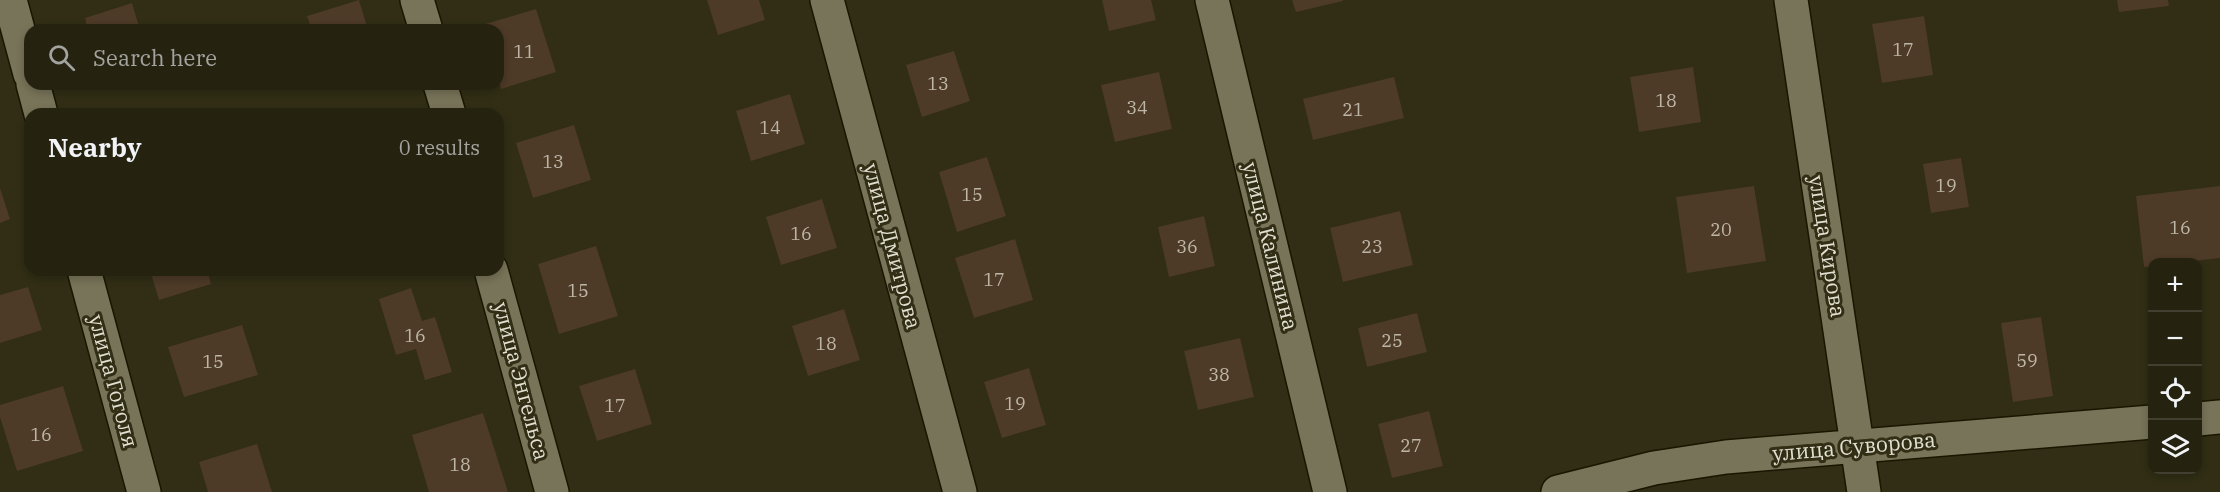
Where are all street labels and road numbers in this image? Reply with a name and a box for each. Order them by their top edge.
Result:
street label: улица Калинина [1237,159,1305,333]
street label: улица Дмитрова [857,160,929,332]
street label: улица Кирова [1803,173,1853,319]
street label: улица Энгельса [487,299,557,463]
street label: улица Гоголя [83,311,145,451]
street label: улица Суворова [1771,425,1937,467]

